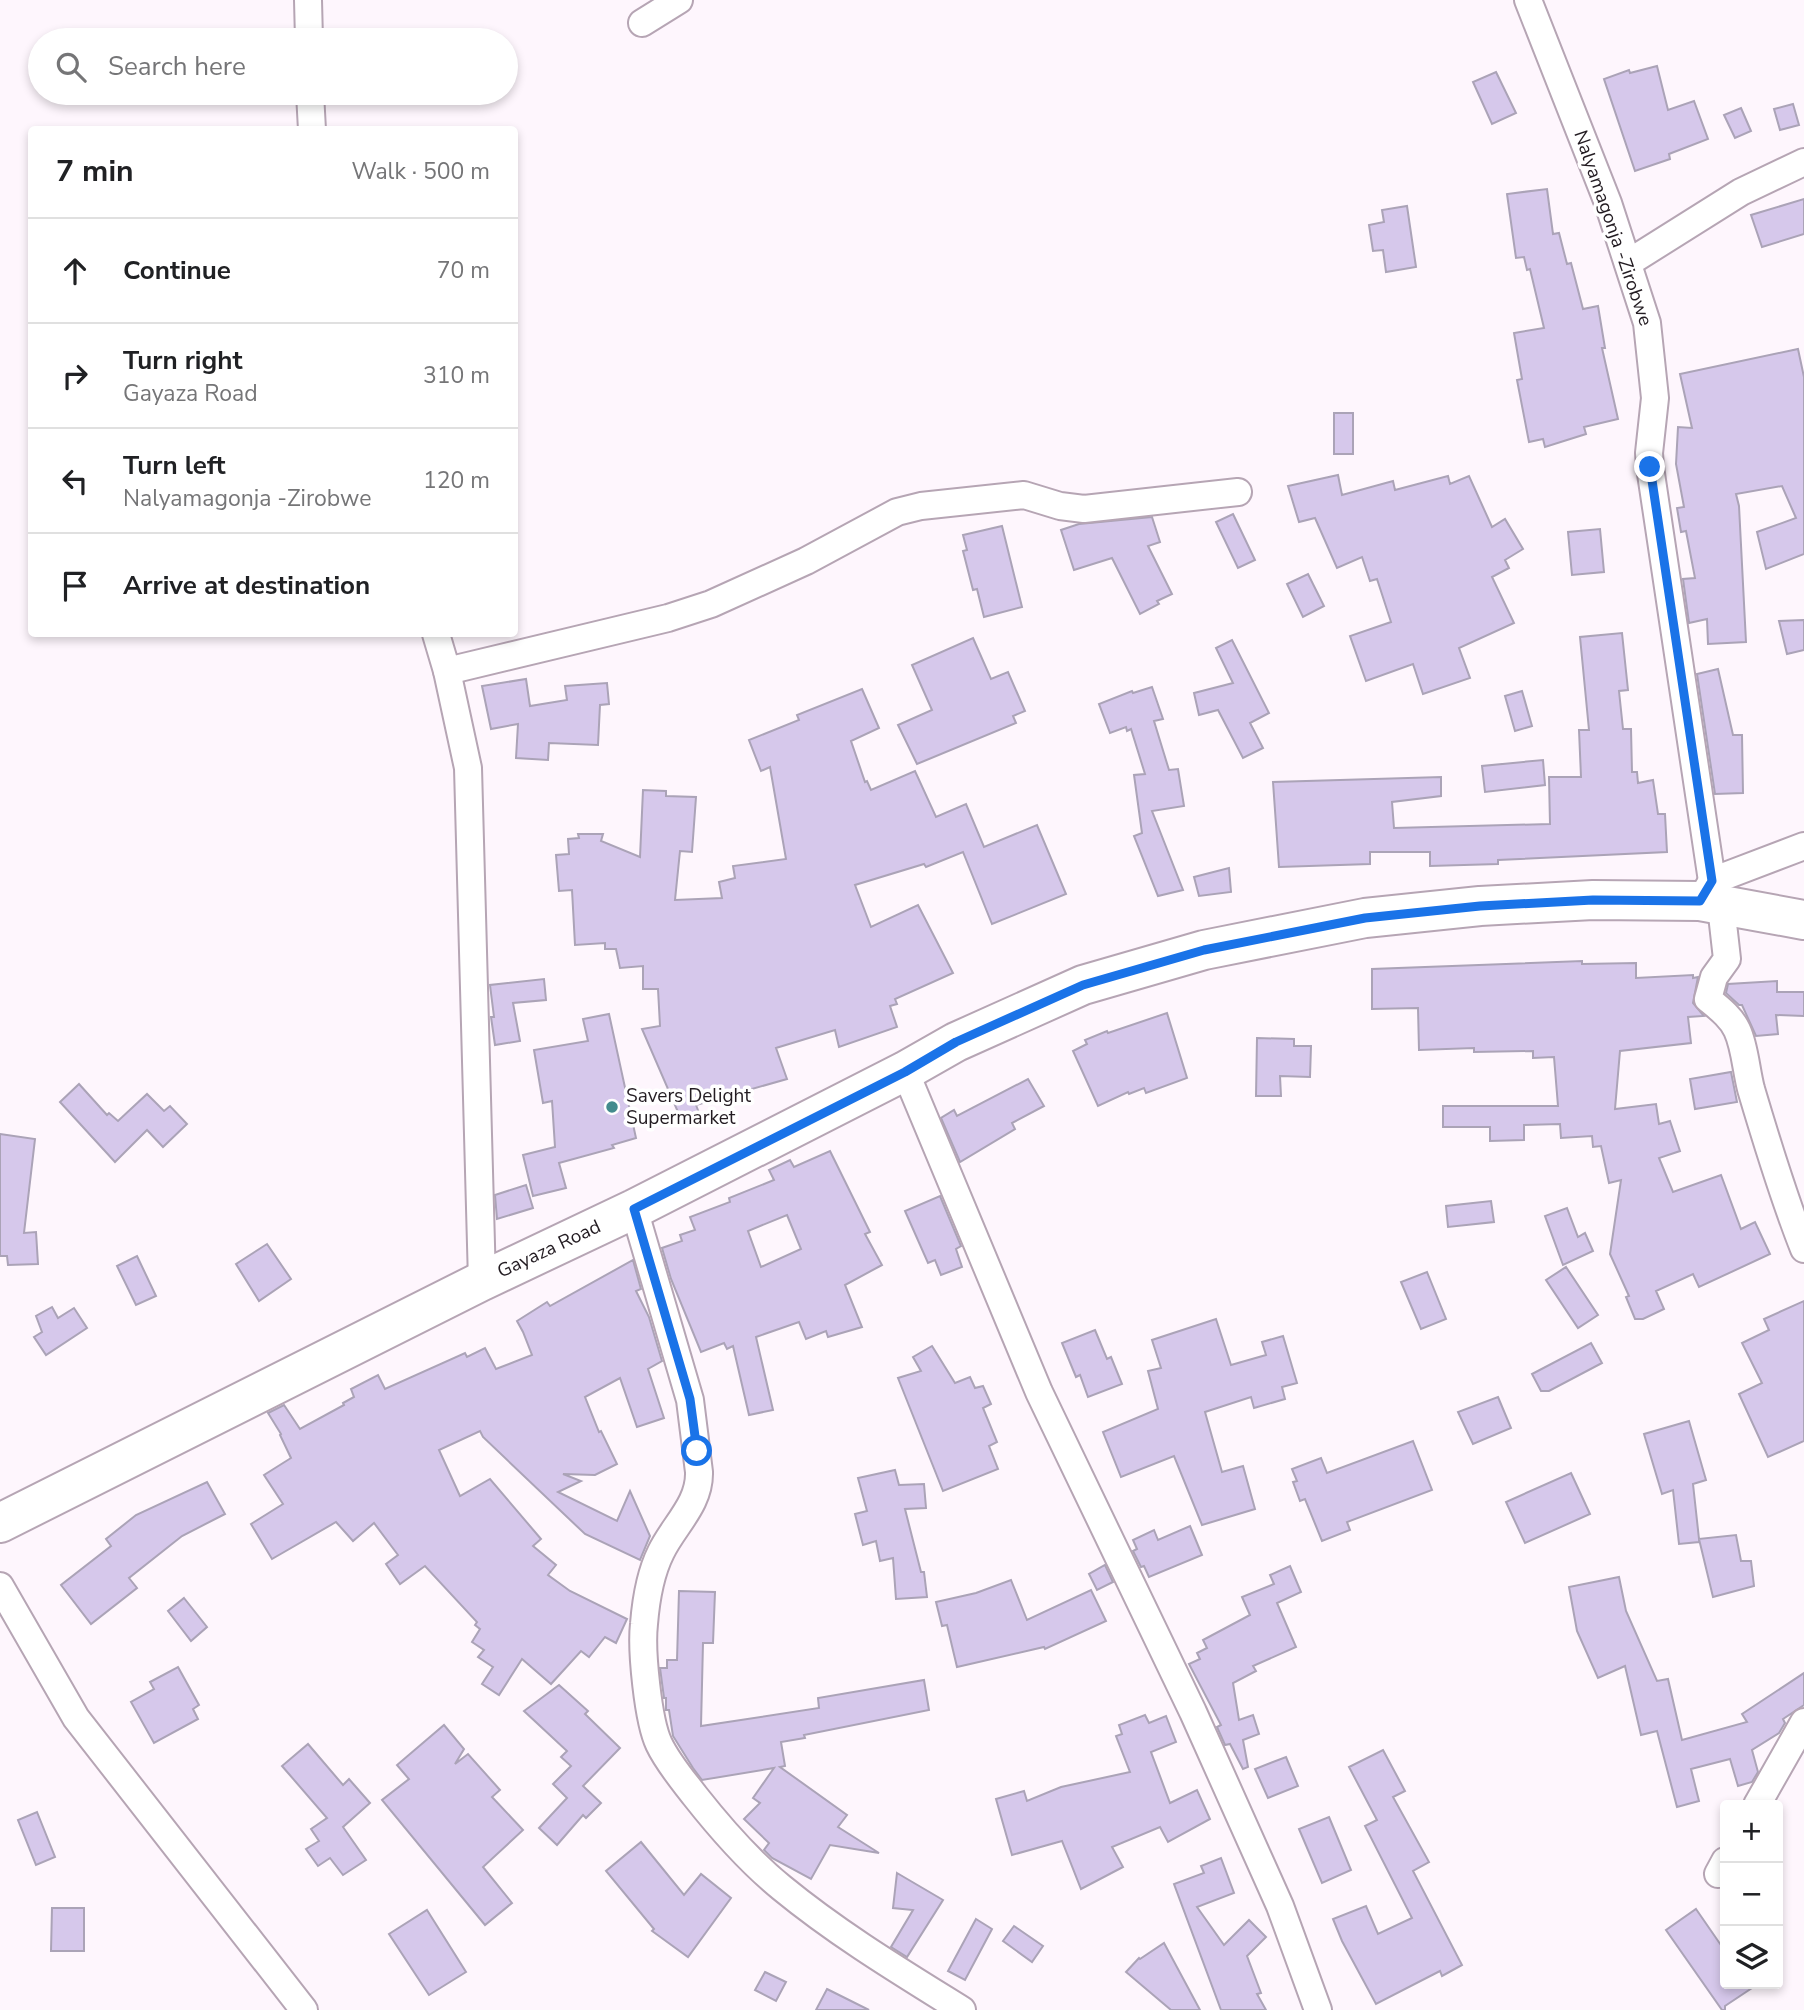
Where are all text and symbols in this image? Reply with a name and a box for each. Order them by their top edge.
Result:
search box [28,28,518,105]
icon: search [52,48,90,86]
text: Search here [108,49,246,84]
street label: Nalyamagonja -Zirobwe [1567,127,1659,329]
text: 7 min [56,151,134,192]
text: Walk · 500 m [351,156,490,187]
icon: ahead [56,252,94,290]
text: Continue [123,253,231,288]
text: 70 m [437,255,490,286]
text: Turn right [123,343,242,378]
icon: right [56,357,94,395]
text: 310 m [423,360,490,391]
text: Gayaza Road [123,378,258,409]
text: Turn left [123,448,226,483]
route end [1634,451,1665,482]
icon: left [56,462,94,500]
text: 120 m [423,465,490,496]
text: Nalyamagonja -Zirobwe [123,483,371,514]
icon: arrive [56,567,94,605]
text: Arrive at destination [123,568,370,603]
place label: Savers Delight Supermarket [626,1083,751,1131]
marker: Savers Delight Supermarket [604,1099,620,1115]
street label: Gayaza Road [493,1214,605,1284]
route start [681,1435,712,1466]
map controls [1720,1800,1783,1989]
button: + [1720,1800,1783,1863]
button: − [1720,1863,1783,1926]
button: layers [1720,1926,1783,1989]

